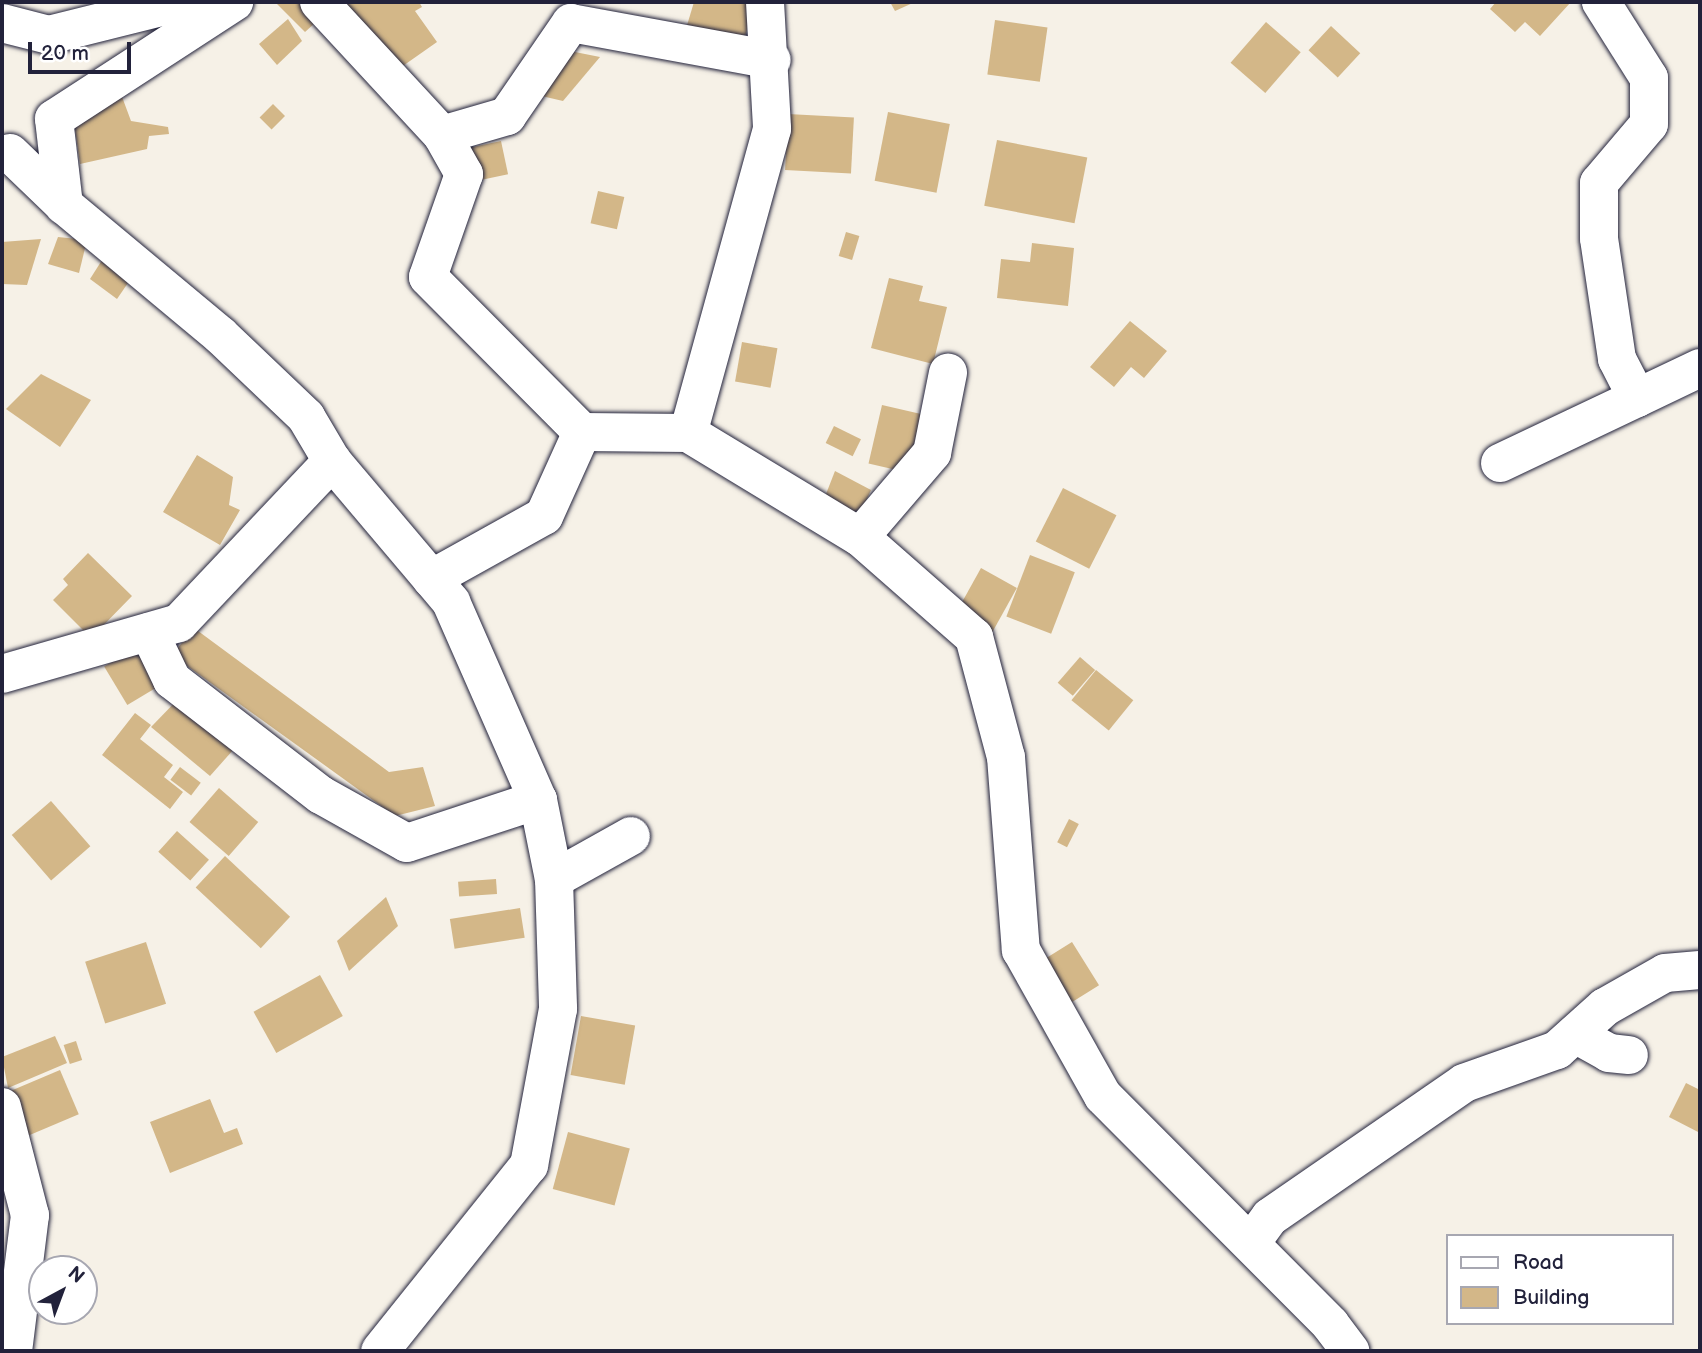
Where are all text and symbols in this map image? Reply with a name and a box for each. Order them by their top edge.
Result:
scale bar [32,28,135,72]
text: 20 m [41,41,89,66]
legend [1446,1234,1674,1325]
text: Road [1513,1250,1564,1275]
north arrow [28,1255,98,1325]
text: N [63,1262,89,1289]
text: Building [1513,1285,1589,1310]

